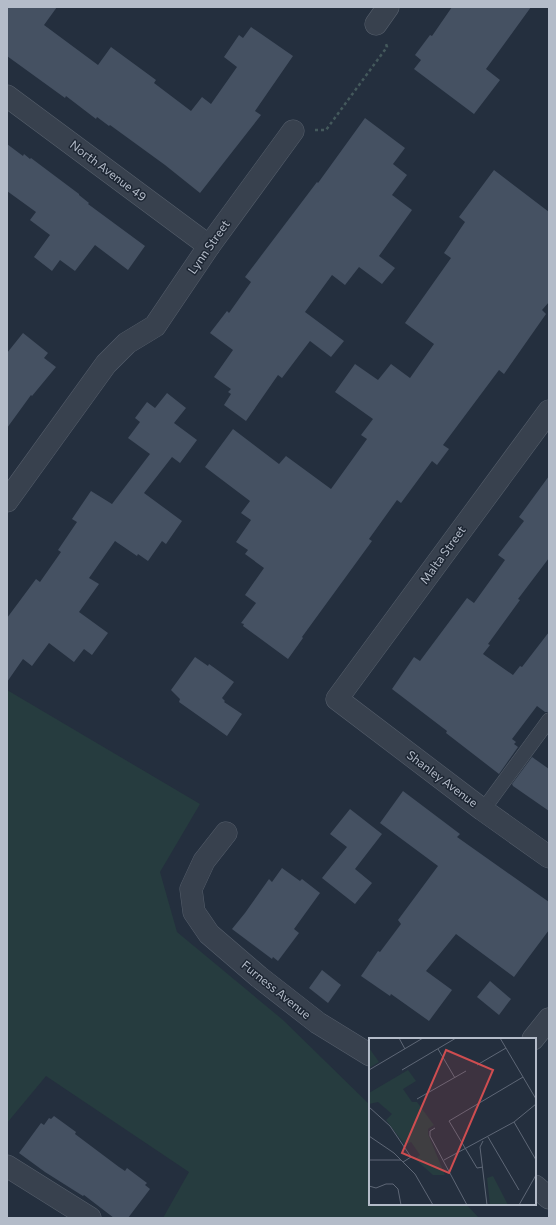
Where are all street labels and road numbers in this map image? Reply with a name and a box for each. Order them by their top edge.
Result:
street label: North Avenue 49 [68,137,150,203]
street label: Lynn Street [184,217,232,276]
street label: Malta Street [417,523,468,586]
street label: Shanley Avenue [405,747,481,809]
street label: Furness Avenue [239,957,314,1021]

